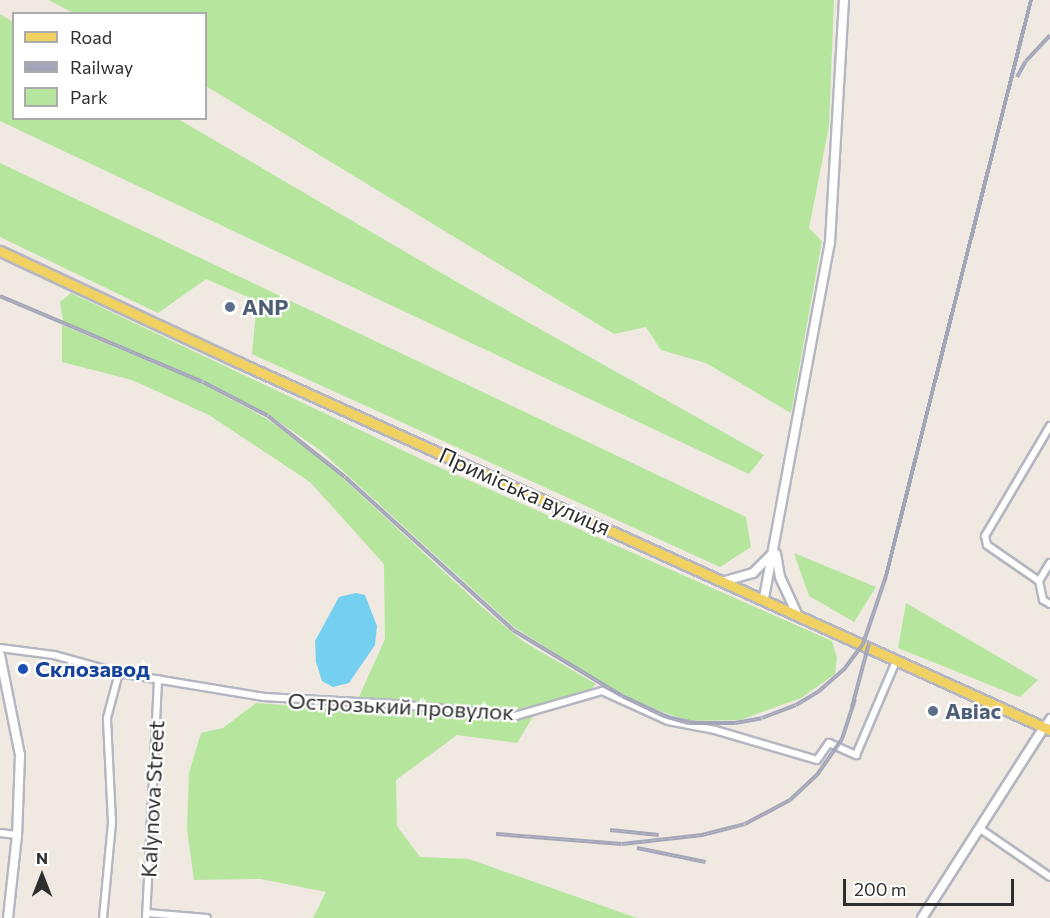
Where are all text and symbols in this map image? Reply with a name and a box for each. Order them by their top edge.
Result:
legend [12,12,207,120]
text: Road [70,26,112,48]
text: Railway [70,56,133,78]
text: Park [70,86,108,108]
place label: ANP [242,294,289,320]
marker: ANP [223,300,237,314]
street label: Приміська вулиця [435,441,615,541]
place label: Склозавод [35,656,150,682]
marker: Склозавод [16,662,30,676]
street label: Острозький провулок [287,687,515,725]
place label: Авіас [945,698,1001,724]
marker: Авіас [926,704,940,718]
street label: Kalynova Street [135,720,169,878]
north arrow [12,846,72,906]
text: N [36,848,48,867]
scale bar [846,867,1017,905]
text: 200 m [854,878,907,900]

